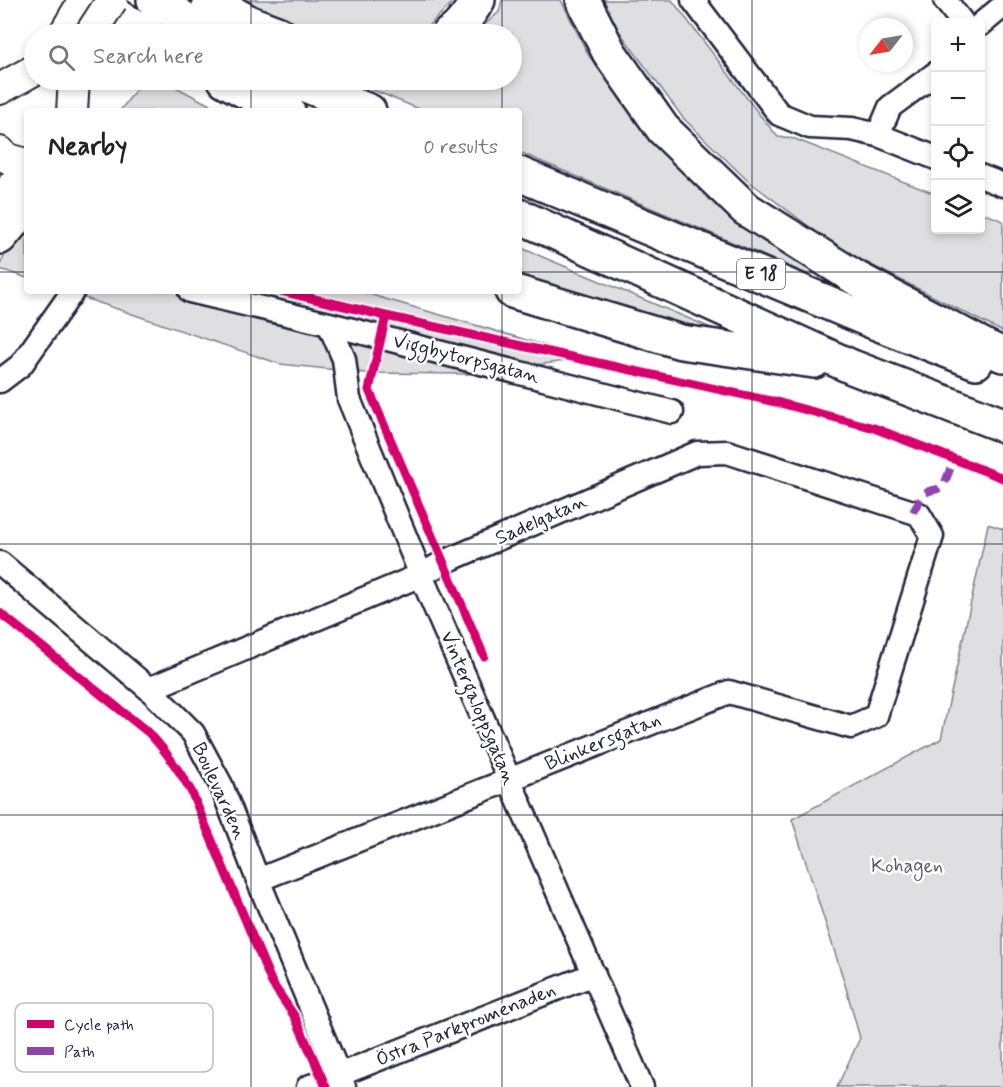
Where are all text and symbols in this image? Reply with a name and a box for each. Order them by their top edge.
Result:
north arrow [859,18,913,72]
map controls [931,18,985,234]
button: + [931,18,985,72]
search box [24,24,522,90]
icon: search [45,41,78,74]
text: Search here [93,43,204,71]
button: − [931,72,985,126]
button: locate [931,126,985,180]
text: Nearby [48,130,127,164]
text: 0 results [424,134,498,161]
button: layers [931,180,985,234]
road number: E 18 [737,259,785,289]
street label: Viggbytorpsgatan [389,328,542,392]
street label: Sadelgatan [491,488,591,552]
street label: Vintergaloppsgatan [432,627,523,790]
street label: Blinkersgatan [541,706,666,779]
street label: Boulevarden [185,738,253,844]
park label: Kohagen [871,853,943,881]
street label: Östra Parkpromenaden [372,977,560,1073]
legend [15,1003,213,1072]
text: Cycle path [64,1015,134,1036]
text: Path [64,1042,95,1063]

